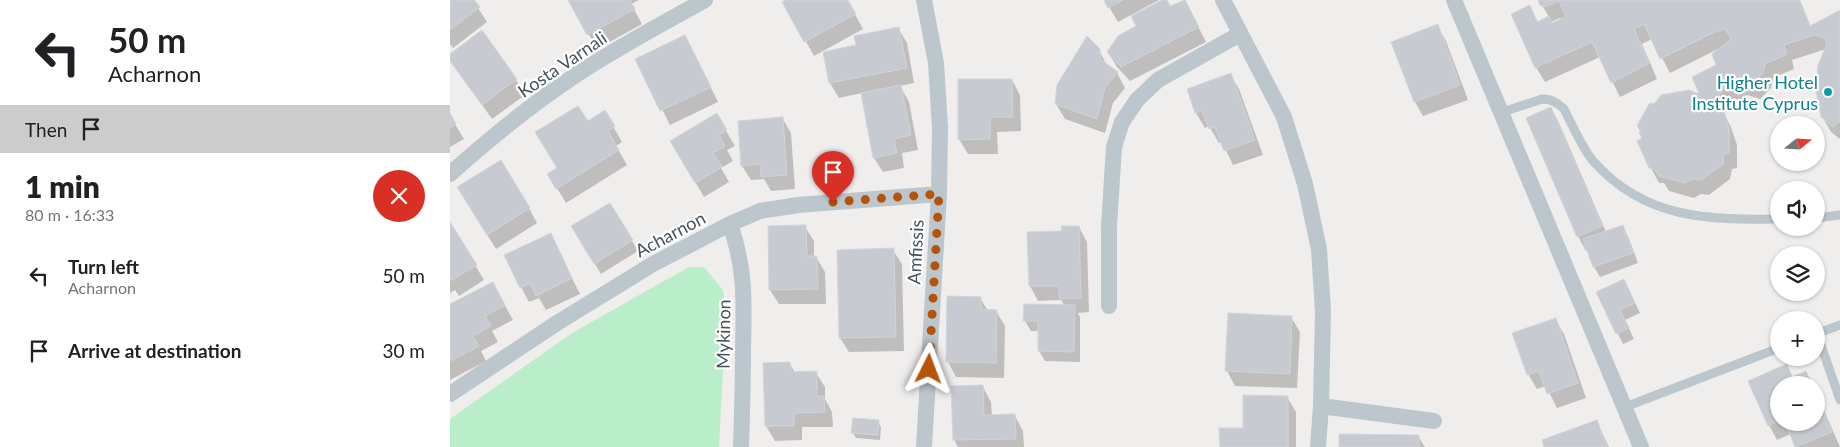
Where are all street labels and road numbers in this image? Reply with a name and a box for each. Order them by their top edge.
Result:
street label: Kosta Varnali [513,26,611,102]
street label: Acharnon [631,206,709,262]
street label: Amfissis [902,219,928,285]
street label: Mykinon [711,299,735,369]

